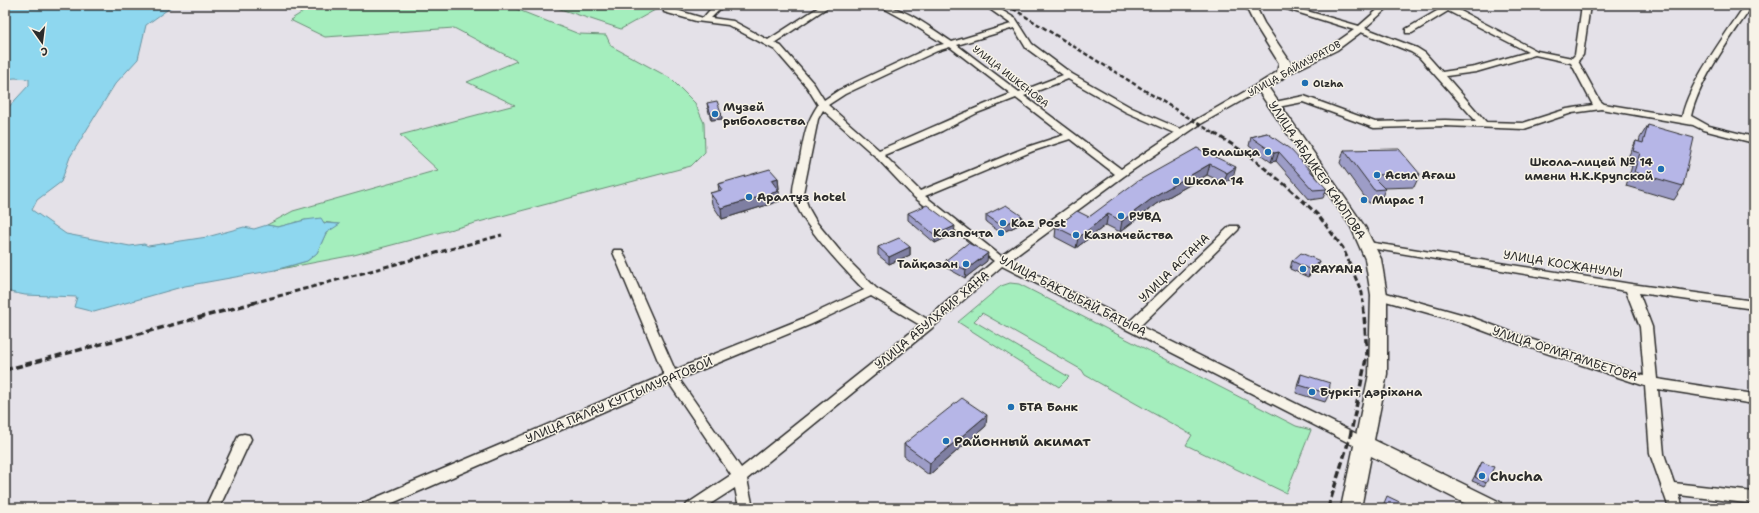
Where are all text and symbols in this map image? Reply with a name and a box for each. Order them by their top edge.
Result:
north arrow [22,22,62,62]
street label: УЛИЦА БАЙМУРАТОВ [1245,37,1343,99]
street label: УЛИЦА ИШКЕНОВА [970,42,1052,110]
text: С [39,43,49,59]
place label: Olzha [1313,77,1344,90]
marker: Olzha [1300,78,1310,88]
street label: УЛИЦА АБДИКЕР КАЮПОВА [1265,98,1370,243]
place label: Музей рыболовства [723,99,806,129]
marker: Музей рыболовства [710,109,720,119]
place label: Болашқа [1202,144,1261,160]
marker: Болашқа [1263,147,1273,157]
place label: Школа-лицей № 14 имени Н.К.Крупской [1525,154,1654,184]
marker: Школа-лицей № 14 имени Н.К.Крупской [1656,164,1666,174]
place label: Асыл Ағаш [1385,167,1456,183]
marker: Асыл Ағаш [1372,170,1382,180]
place label: Школа 14 [1184,173,1244,189]
marker: Школа 14 [1171,176,1181,186]
place label: Аралтұз hotel [757,189,846,205]
marker: Аралтұз hotel [744,192,754,202]
place label: Мирас 1 [1372,192,1424,208]
marker: Мирас 1 [1359,195,1369,205]
place label: РУВД [1129,208,1161,224]
marker: РУВД [1116,211,1126,221]
place label: Kaz Post [1011,215,1066,231]
marker: Kaz Post [998,218,1008,228]
place label: Казпочта [933,225,994,241]
place label: Казначейства [1084,227,1174,243]
marker: Казпочта [996,228,1006,238]
marker: Казначейства [1071,230,1081,240]
street label: УЛИЦА АСТАНА [1135,230,1213,306]
street label: УЛИЦА КОСЖАНУЛЫ [1502,247,1624,281]
street label: УЛИЦА БАКТЫБАЙ БАТЫРА [997,252,1149,340]
place label: Тайқазан [897,256,958,272]
marker: Тайқазан [961,259,971,269]
place label: RAYANA [1311,261,1363,277]
marker: RAYANA [1298,264,1308,274]
street label: УЛИЦА АБУЛХАИР ХАНА [871,267,993,373]
street label: УЛИЦА ОРМАГАМБЕТОВА [1490,323,1640,385]
street label: УЛИЦА ПАЛАУ КУТТЫМУРАТОВОЙ [523,353,715,447]
place label: Бүркіт дәріхана [1320,384,1423,400]
marker: Бүркіт дәріхана [1307,387,1317,397]
place label: БТА Банк [1019,399,1079,415]
marker: БТА Банк [1006,402,1016,412]
place label: Районный акимат [954,432,1091,450]
marker: Районный акимат [941,436,951,446]
place label: Chucha [1490,467,1543,485]
marker: Chucha [1477,471,1487,481]

